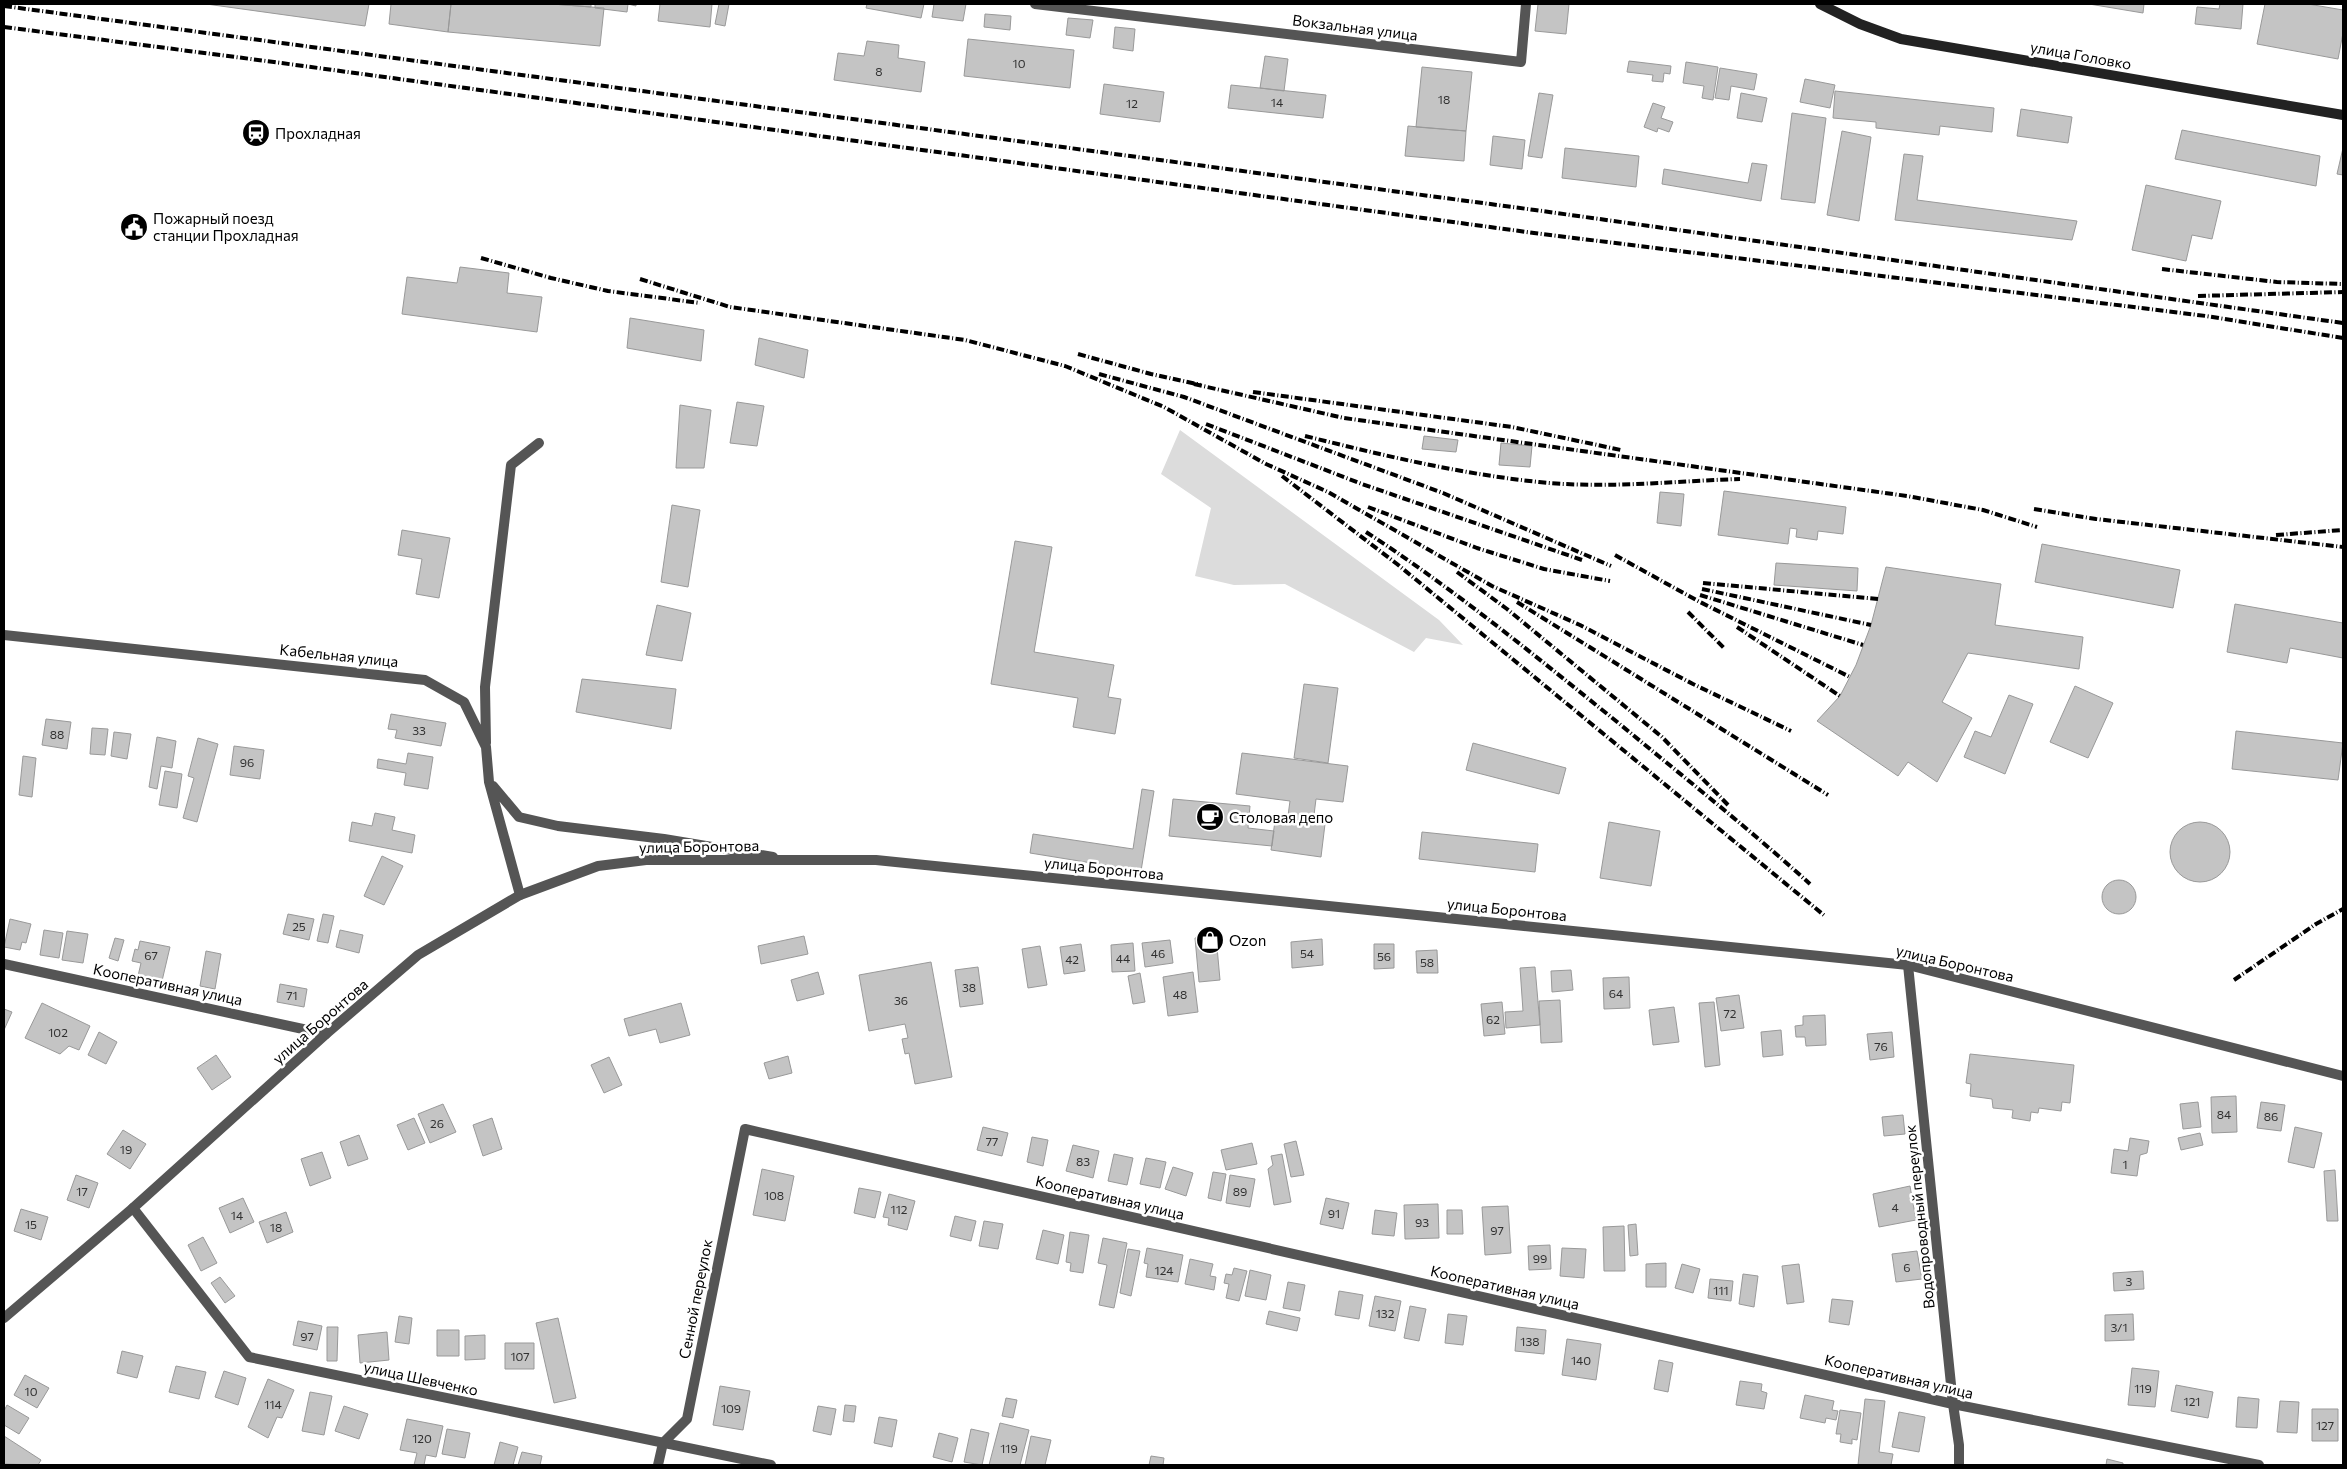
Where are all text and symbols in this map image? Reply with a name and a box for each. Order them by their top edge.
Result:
street label: Вокзальная улица [1291,10,1419,44]
street label: улица Головко [2029,37,2133,73]
house number: 10 [1013,56,1026,70]
house number: 8 [875,64,883,78]
house number: 18 [1438,92,1450,106]
house number: 14 [1271,95,1283,109]
house number: 12 [1126,96,1138,110]
station icon: Прохладная [241,118,271,148]
place label: Прохладная [275,124,361,142]
place label: Пожарный поезд станции Прохладная [153,209,299,244]
public building icon: Пожарный поезд станции Прохладная [119,212,149,242]
street label: Кабельная улица [279,640,399,670]
house number: 33 [412,723,426,737]
house number: 88 [50,727,64,741]
house number: 96 [240,755,254,769]
cafe icon: Столовая депо [1195,802,1225,832]
place label: Столовая депо [1229,808,1333,826]
street label: улица Боронтова [639,836,759,856]
street label: улица Боронтова [1043,853,1165,883]
street label: улица Боронтова [1446,894,1568,924]
house number: 25 [292,919,306,933]
shop icon: Ozon [1195,925,1225,955]
place label: Ozon [1229,931,1266,949]
street label: улица Боронтова [1894,941,2016,985]
house number: 46 [1151,946,1165,960]
house number: 54 [1300,946,1314,960]
house number: 67 [144,948,158,962]
house number: 56 [1377,949,1391,963]
house number: 44 [1116,951,1130,965]
house number: 42 [1065,952,1079,966]
house number: 58 [1420,955,1434,969]
street label: Кооперативная улица [92,959,244,1009]
street label: улица Боронтова [269,975,371,1067]
house number: 38 [962,980,976,994]
house number: 64 [1609,986,1623,1000]
house number: 48 [1173,987,1187,1001]
house number: 71 [286,988,298,1002]
house number: 36 [894,993,908,1007]
house number: 72 [1724,1006,1737,1020]
house number: 62 [1486,1012,1500,1026]
house number: 102 [48,1025,68,1039]
house number: 76 [1874,1039,1888,1053]
house number: 84 [2217,1107,2231,1121]
house number: 86 [2264,1109,2278,1123]
house number: 26 [430,1116,444,1130]
street label: Водопроводный переулок [1900,1124,1938,1310]
house number: 77 [986,1134,998,1148]
house number: 19 [120,1142,132,1156]
house number: 83 [1076,1154,1090,1168]
house number: 1 [2122,1157,2128,1171]
street label: Кооперативная улица [1034,1171,1186,1223]
house number: 17 [76,1184,88,1198]
house number: 89 [1233,1184,1247,1198]
house number: 108 [764,1188,784,1202]
house number: 4 [1891,1200,1899,1214]
house number: 112 [891,1202,908,1216]
house number: 91 [1328,1206,1340,1220]
house number: 14 [231,1208,243,1222]
house number: 93 [1415,1215,1429,1229]
house number: 15 [25,1217,37,1231]
house number: 18 [270,1220,282,1234]
house number: 97 [1490,1223,1504,1237]
street label: Сенной переулок [675,1238,715,1360]
house number: 99 [1533,1251,1547,1265]
house number: 6 [1903,1260,1911,1274]
street label: Кооперативная улица [1429,1261,1581,1313]
house number: 124 [1155,1263,1173,1277]
house number: 3 [2126,1274,2133,1288]
house number: 111 [1713,1283,1729,1297]
house number: 132 [1376,1306,1395,1320]
house number: 3/1 [2110,1320,2128,1334]
house number: 97 [300,1329,314,1343]
house number: 138 [1520,1334,1540,1348]
house number: 107 [510,1349,530,1363]
street label: Кооперативная улица [1823,1350,1975,1402]
house number: 140 [1571,1353,1591,1367]
street label: улица Шевченко [362,1357,480,1399]
house number: 119 [2134,1381,2152,1395]
house number: 10 [25,1384,38,1398]
house number: 121 [2184,1394,2200,1408]
house number: 114 [264,1397,282,1411]
house number: 109 [721,1401,741,1415]
house number: 127 [2316,1418,2334,1432]
house number: 120 [412,1431,432,1445]
house number: 119 [1000,1441,1018,1455]

